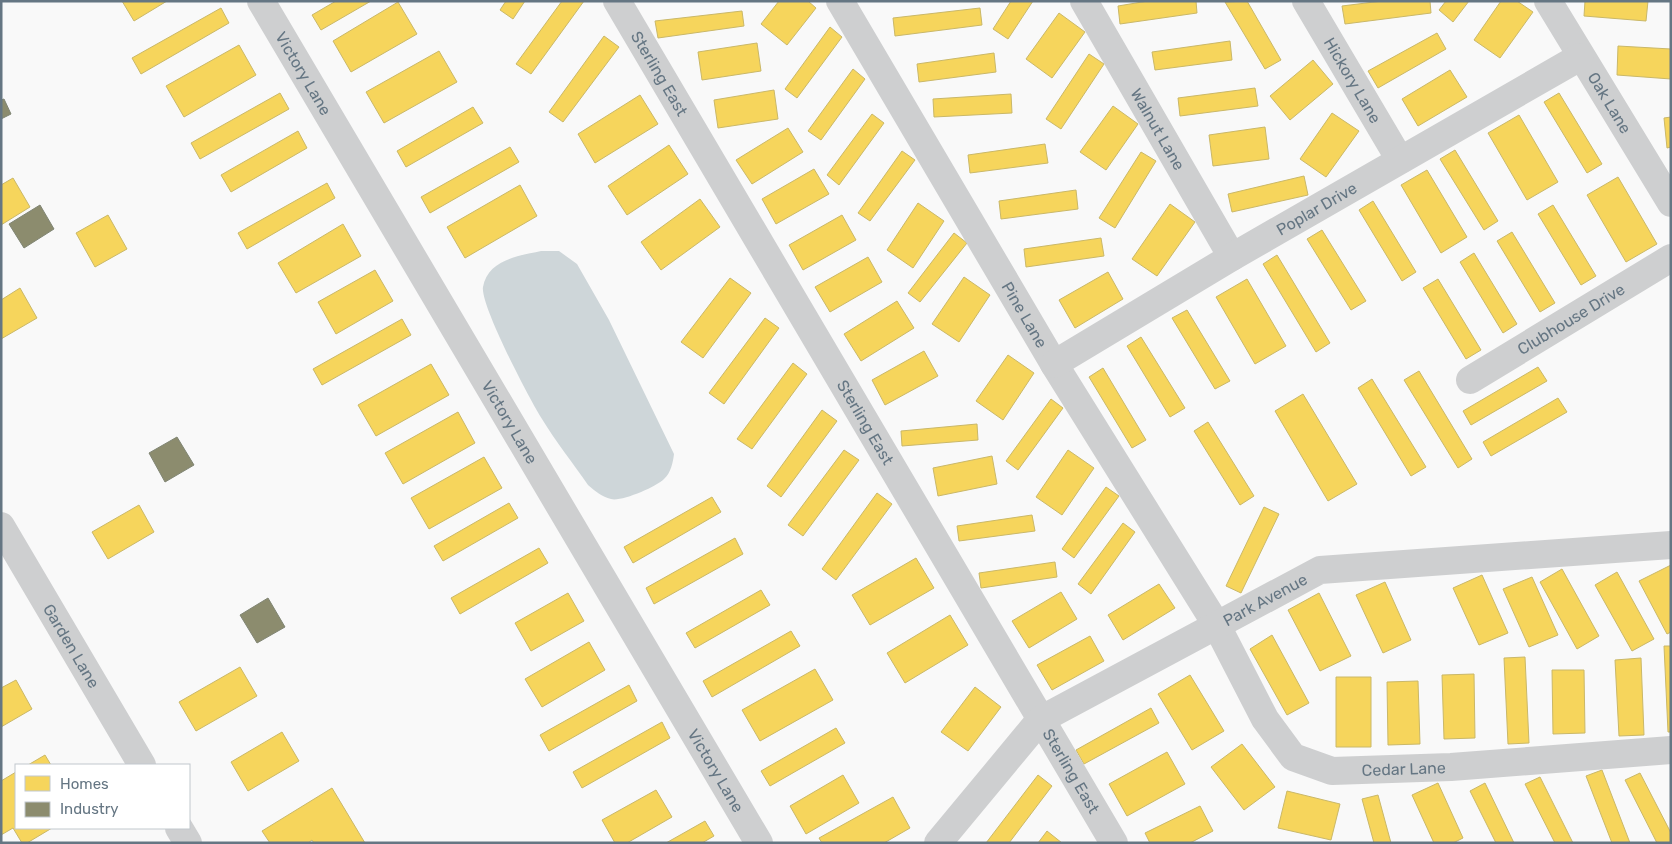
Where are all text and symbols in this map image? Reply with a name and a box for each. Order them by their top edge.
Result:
street label: Victory Lane [271,28,335,119]
street label: Sterling East [627,28,692,119]
street label: Hickory Lane [1320,34,1385,127]
street label: Oak Lane [1584,69,1635,137]
street label: Walnut Lane [1127,85,1189,174]
street label: Poplar Drive [1273,178,1360,240]
street label: Pine Lane [998,278,1051,351]
street label: Clubhouse Drive [1514,279,1628,359]
street label: Victory Lane [478,377,542,467]
street label: Sterling East [833,377,898,468]
street label: Park Avenue [1220,570,1311,630]
street label: Garden Lane [39,601,103,691]
street label: Sterling East [1039,725,1103,817]
street label: Victory Lane [684,726,748,816]
street label: Cedar Lane [1361,758,1446,780]
legend [15,764,190,829]
text: Homes [60,775,109,793]
text: Industry [60,800,119,818]

